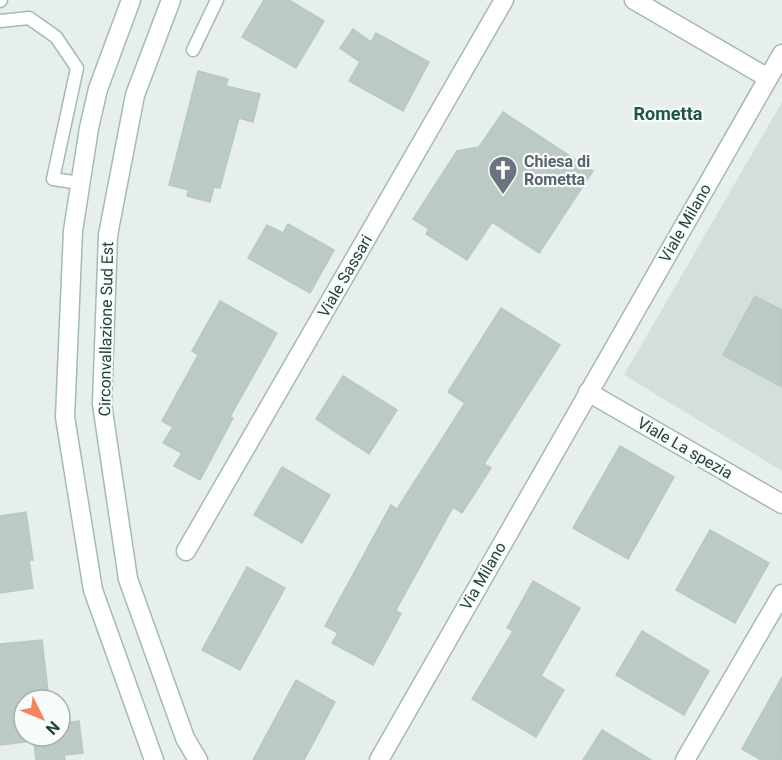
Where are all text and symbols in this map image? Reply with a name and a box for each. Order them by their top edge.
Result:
district label: Rometta [634,103,703,124]
place label: Chiesa di Rometta [524,152,590,189]
church icon: Chiesa di Rometta [487,154,519,196]
street label: Viale Milano [655,180,715,266]
street label: Viale Sassari [314,231,376,321]
street label: Circonvallazione Sud Est [95,241,117,417]
street label: Viale La spezia [634,413,736,483]
street label: Via Milano [456,539,510,613]
north arrow [12,688,72,748]
text: N [42,717,63,738]

